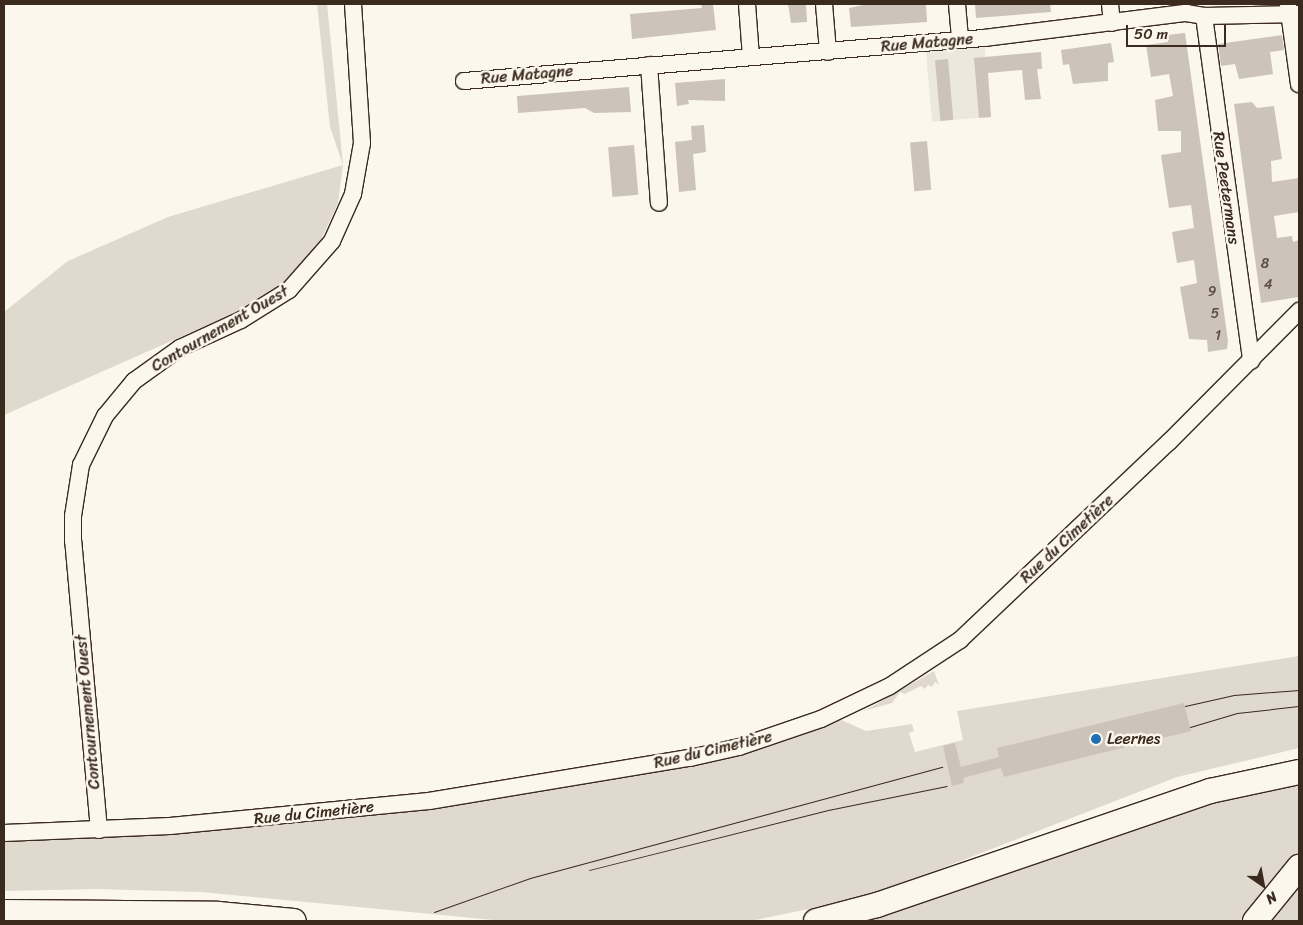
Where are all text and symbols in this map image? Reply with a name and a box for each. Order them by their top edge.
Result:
scale bar [1128,15,1228,47]
text: 50 m [1134,21,1168,47]
street label: Rue Matagne [881,29,973,57]
street label: Rue Matagne [481,61,573,89]
street label: Rue Peetermans [1209,130,1243,246]
house number: 8 [1261,256,1269,272]
house number: 4 [1264,277,1272,293]
street label: Contournement Ouest [148,282,292,376]
house number: 9 [1208,284,1216,300]
house number: 5 [1211,306,1219,322]
house number: 1 [1215,328,1221,344]
street label: Rue du Cimetière [1016,491,1118,587]
street label: Contournement Ouest [72,634,104,790]
street label: Rue du Cimetière [652,727,774,773]
place label: Leernes [1107,729,1160,749]
marker: Leernes [1089,732,1103,746]
street label: Rue du Cimetière [253,797,375,829]
north arrow [1238,860,1288,910]
text: N [1261,885,1282,911]

